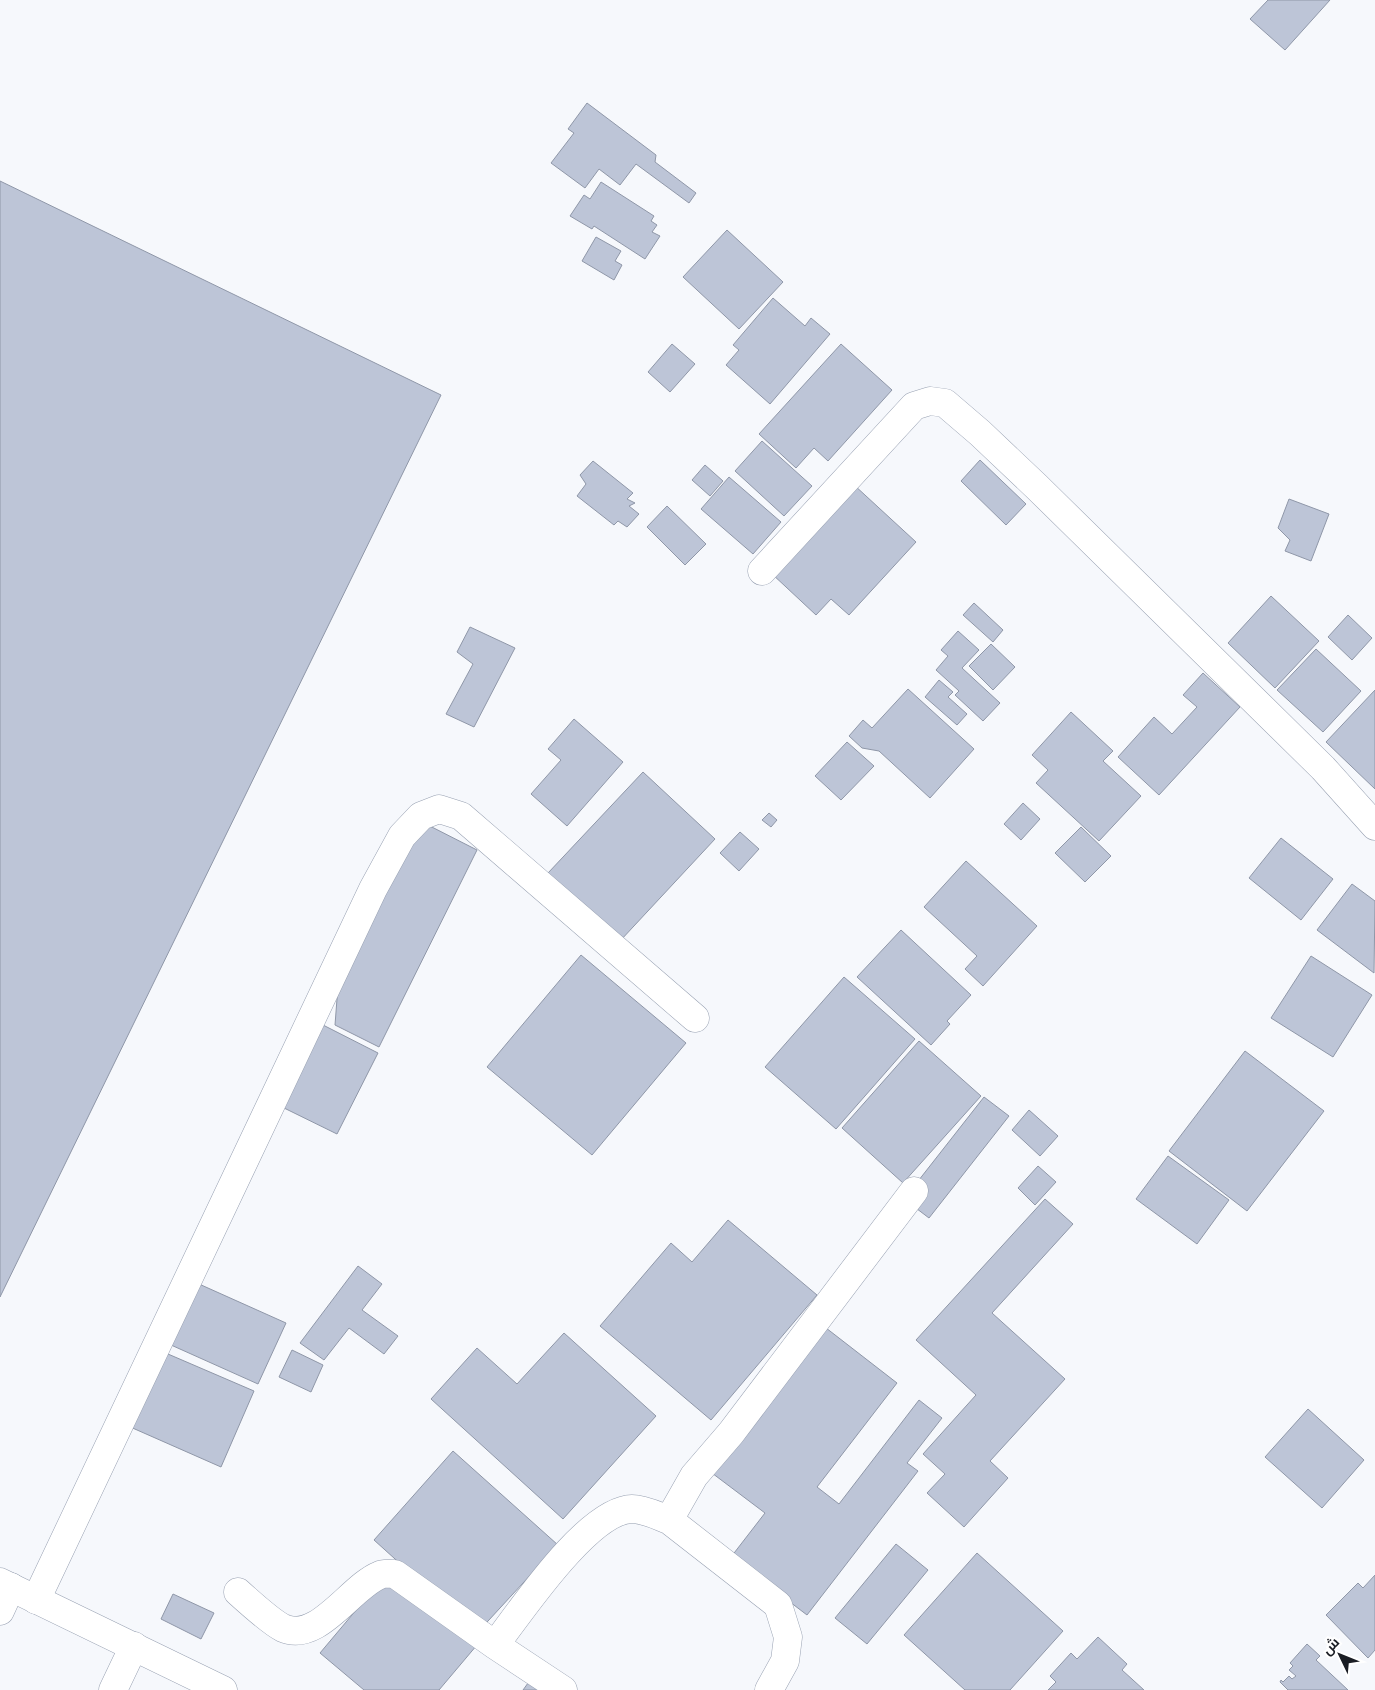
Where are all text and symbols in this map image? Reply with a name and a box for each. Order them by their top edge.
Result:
north arrow [1315,1630,1365,1680]
text: ش [1318,1633,1343,1659]

